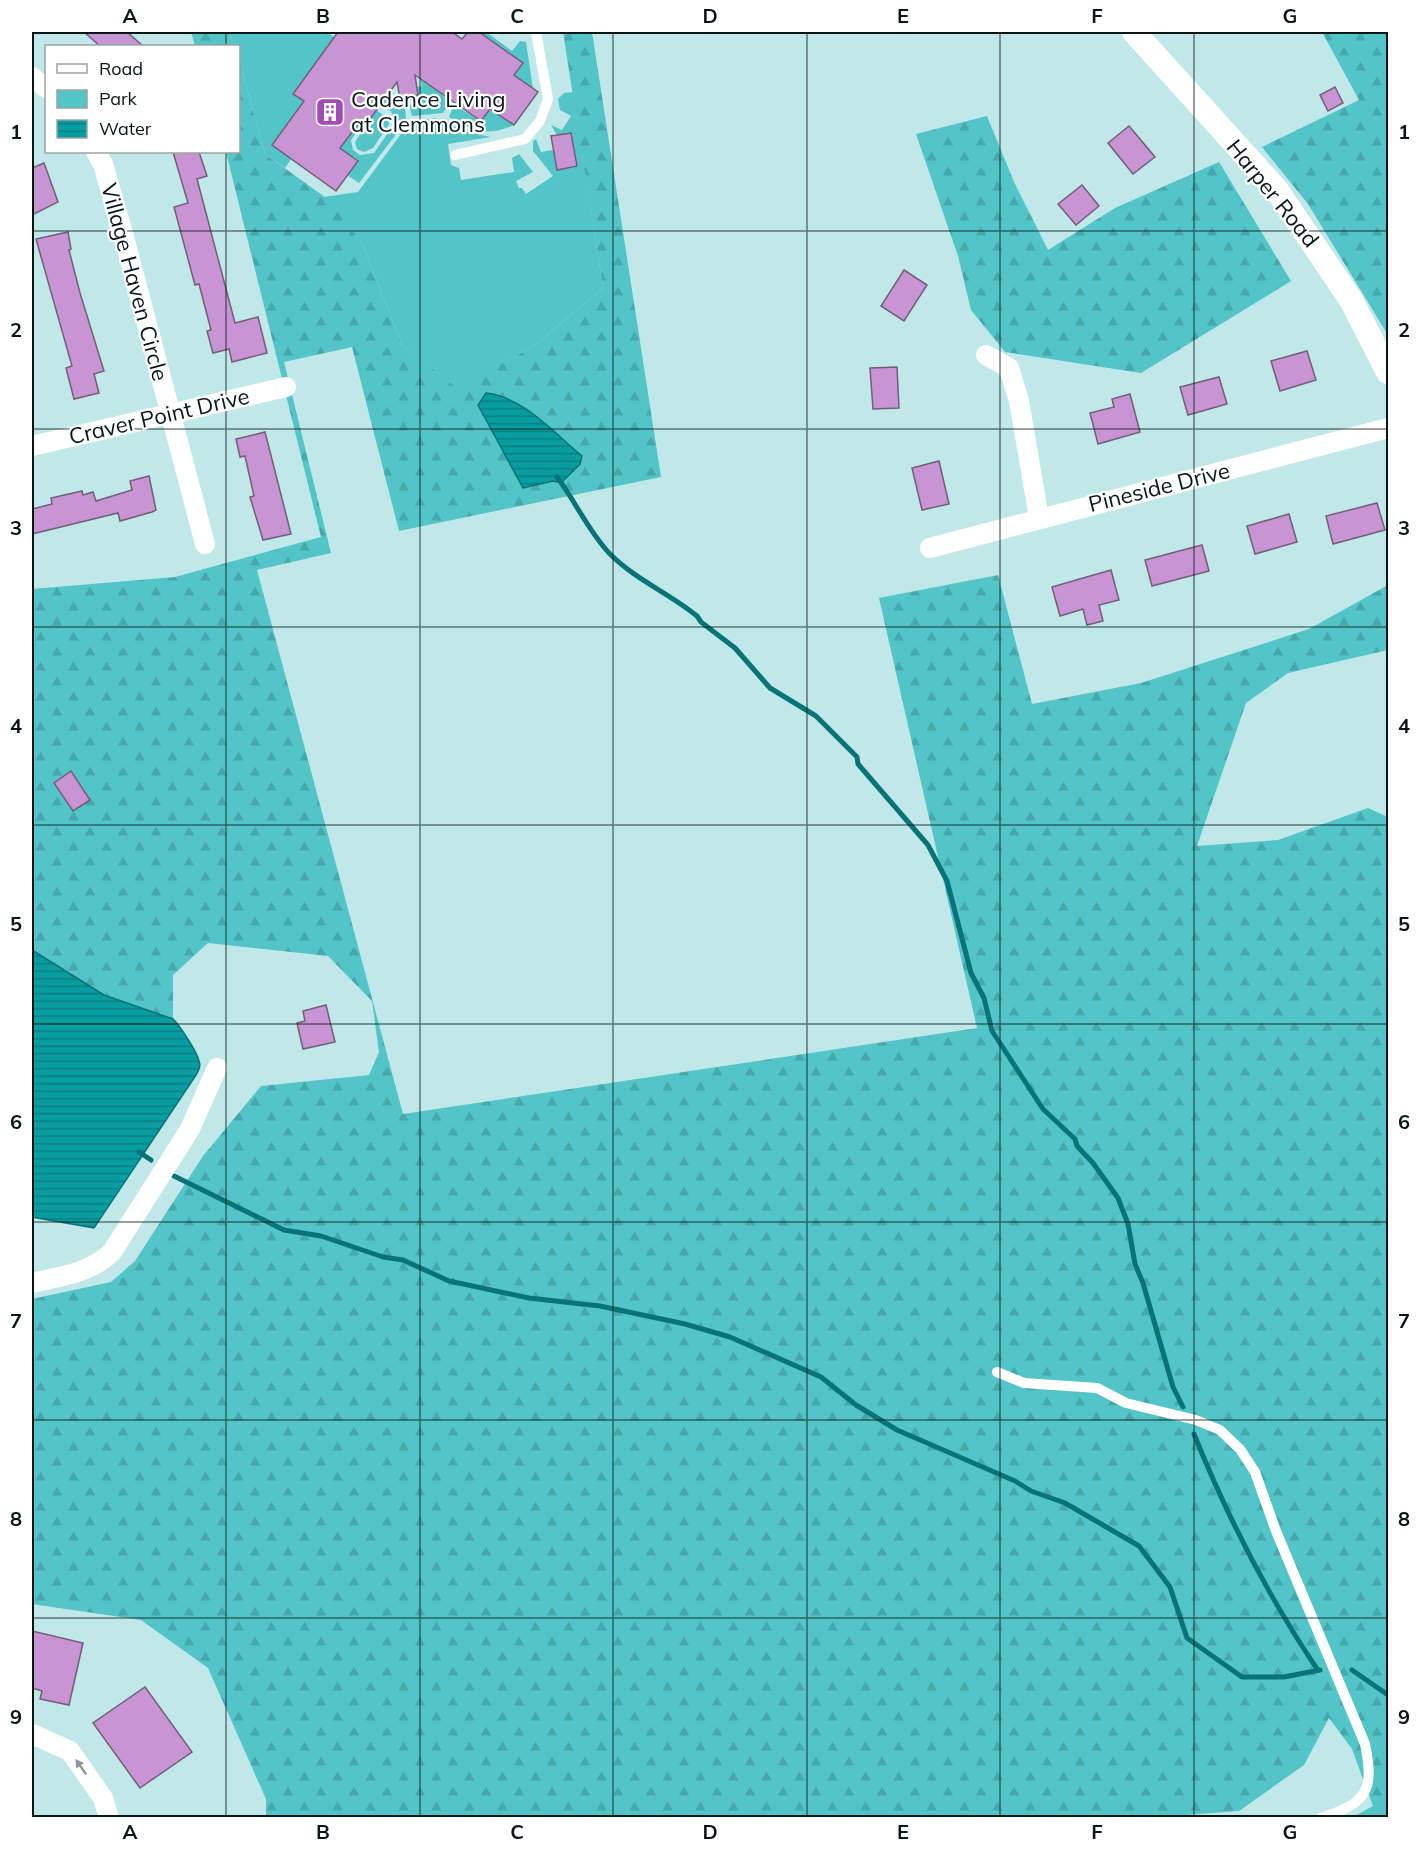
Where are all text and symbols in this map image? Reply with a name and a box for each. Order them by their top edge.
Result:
text: A [123,3,138,28]
text: B [316,3,330,28]
text: C [510,3,524,28]
text: D [702,3,718,28]
text: E [897,3,909,28]
text: F [1091,3,1103,28]
text: G [1283,3,1297,28]
legend [45,45,240,153]
text: Road [99,57,143,80]
place label: Cadence Living at Clemmons [351,85,506,138]
text: Park [99,87,138,110]
building icon: Cadence Living at Clemmons [314,96,346,128]
text: Water [99,117,152,140]
text: 1 [10,119,22,144]
text: 1 [1398,119,1410,144]
street label: Harper Road [1221,133,1325,253]
street label: Village Haven Circle [95,180,175,384]
text: 2 [10,317,22,342]
text: 2 [1398,317,1410,342]
street label: Craver Point Drive [66,382,252,450]
street label: Pineside Drive [1085,456,1233,518]
text: 3 [10,515,22,540]
text: 3 [1398,515,1410,540]
text: 4 [10,713,22,738]
text: 4 [1398,713,1410,738]
text: 5 [10,911,22,936]
text: 5 [1398,911,1410,936]
text: 6 [10,1109,22,1134]
text: 6 [1398,1109,1410,1134]
text: 7 [10,1308,22,1333]
text: 7 [1398,1308,1410,1333]
text: 8 [10,1506,22,1531]
text: 8 [1398,1506,1410,1531]
text: 9 [10,1704,22,1729]
text: 9 [1398,1704,1410,1729]
one-way arrow [76,1759,87,1775]
text: A [123,1819,138,1844]
text: B [316,1819,330,1844]
text: C [510,1819,524,1844]
text: D [702,1819,718,1844]
text: E [897,1819,909,1844]
text: F [1091,1819,1103,1844]
text: G [1283,1819,1297,1844]

